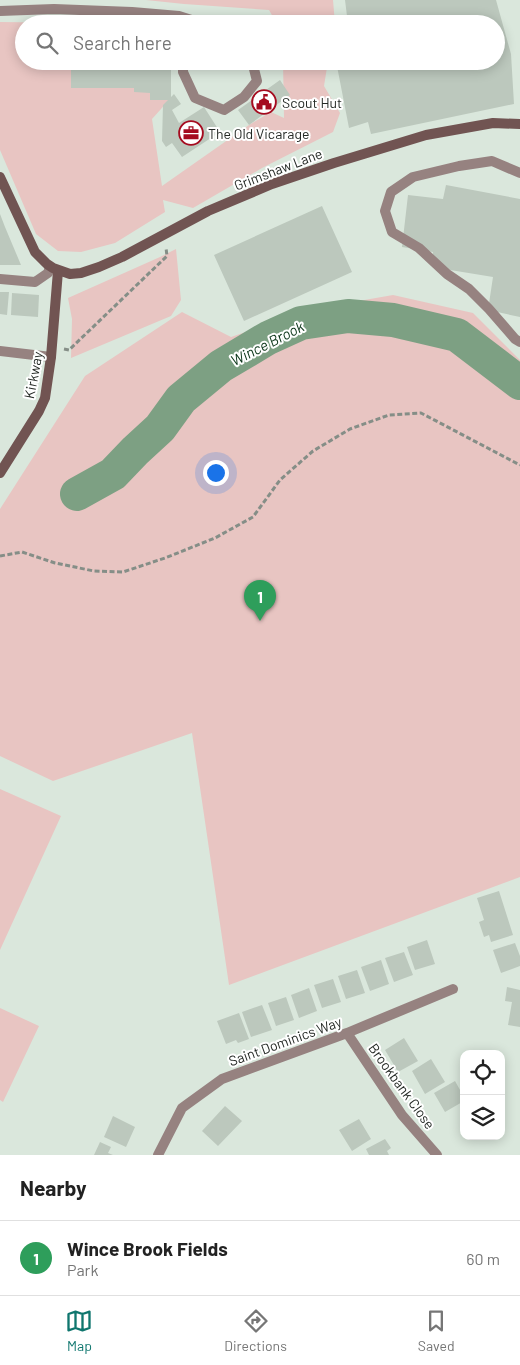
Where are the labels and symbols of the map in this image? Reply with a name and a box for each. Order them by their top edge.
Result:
public building icon: Scout Hut [251,89,277,115]
place label: Scout Hut [282,94,342,111]
office icon: The Old Vicarage [178,120,204,146]
place label: The Old Vicarage [208,125,309,142]
street label: Grimshaw Lane [231,144,325,194]
water label: Wince Brook [227,317,307,369]
street label: Kirkway [20,349,46,400]
your location [203,460,229,486]
pin: 1 [244,580,276,621]
street label: Saint Dominics Way [226,1013,344,1069]
street label: Brookbank Close [365,1040,439,1132]

